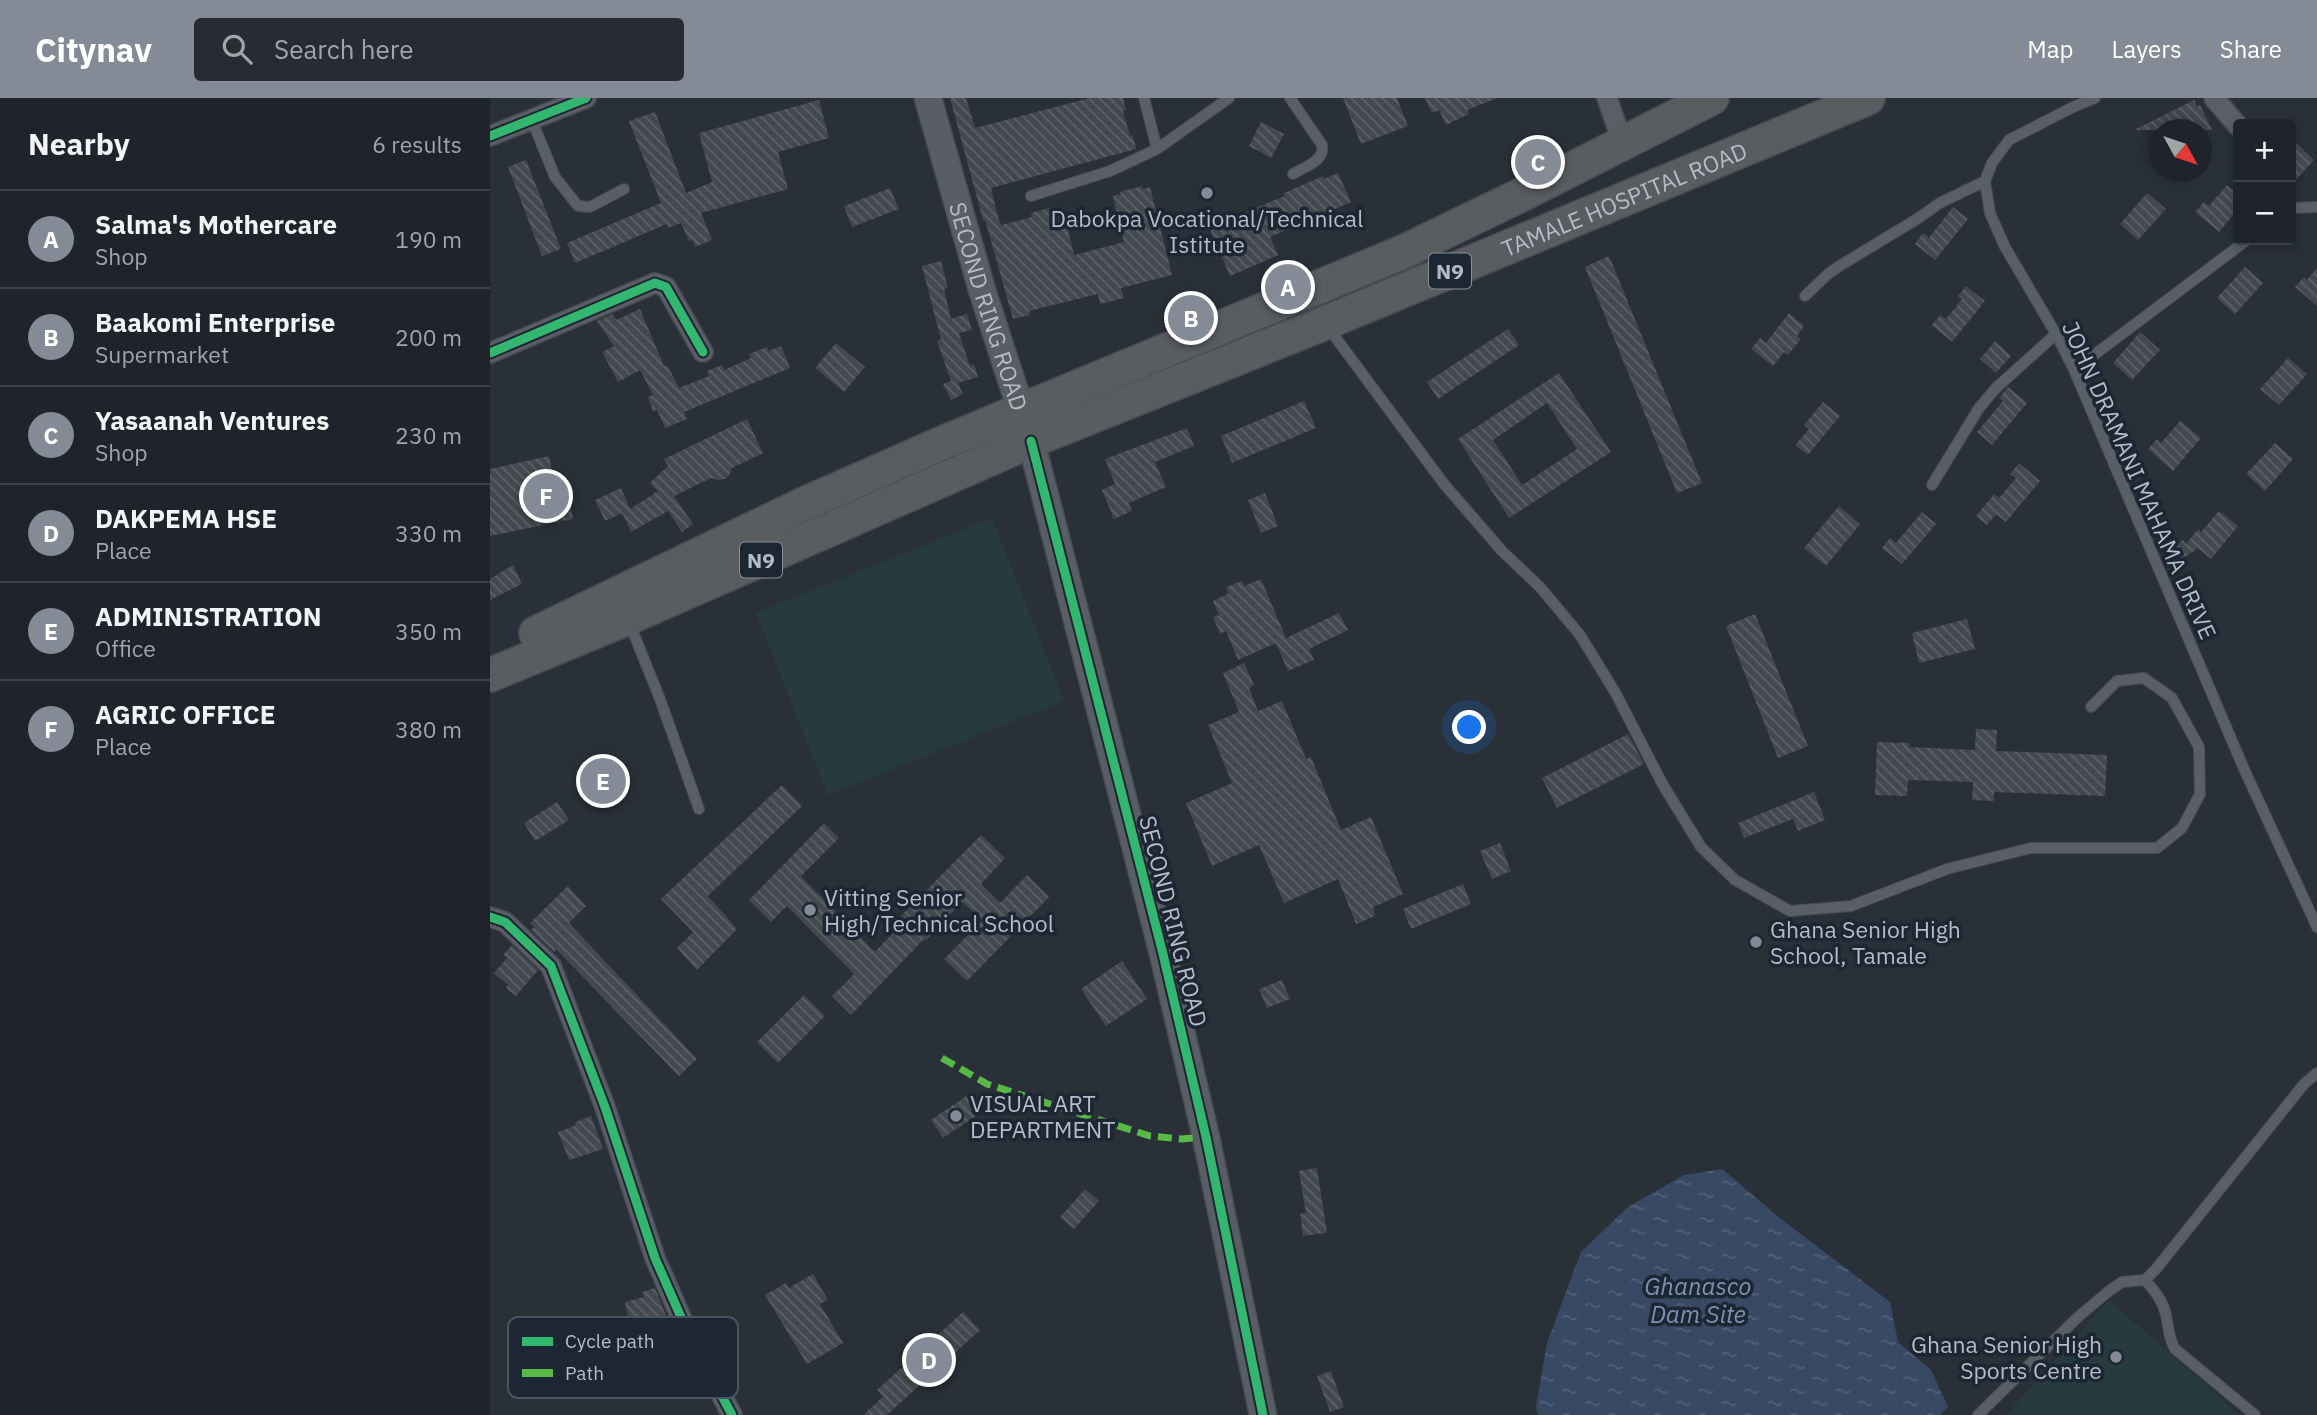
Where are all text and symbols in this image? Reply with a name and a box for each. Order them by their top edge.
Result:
search box [194,18,684,81]
text: Citynav [35,28,152,71]
icon: search [218,30,256,68]
text: Search here [274,32,413,66]
text: Map [2027,33,2074,65]
text: Layers [2112,33,2182,65]
text: Share [2220,33,2282,65]
north arrow [2149,119,2212,182]
map controls [2233,119,2296,245]
button: + [2233,119,2296,182]
text: Nearby [28,124,130,163]
text: 6 results [372,129,462,159]
street label: TAMALE HOSPITAL ROAD [1497,135,1751,263]
pin: C [1515,136,1561,188]
button: − [2233,182,2296,245]
marker: Dabokpa Vocational/Technical Istitute [1199,185,1215,201]
street label: SECOND RING ROAD [943,199,1035,414]
place label: Dabokpa Vocational/Technical Istitute [1051,203,1363,259]
text: Salma's Mothercare [95,207,337,241]
text: A [43,224,59,254]
text: 190 m [395,224,462,254]
text: Shop [95,241,148,271]
road number: N9 [1429,254,1471,288]
pin: A [1265,261,1311,313]
pin: B [1168,292,1214,344]
text: Baakomi Enterprise [95,305,335,339]
street label: JOHN DRAMANI MAHAMA DRIVE [2056,316,2224,644]
text: B [43,322,59,352]
text: 200 m [395,322,462,352]
text: Supermarket [95,339,229,369]
text: Yasaanah Ventures [95,403,329,437]
text: C [44,420,58,450]
text: 230 m [395,420,462,450]
text: Shop [95,437,148,467]
pin: F [523,470,569,522]
text: DAKPEMA HSE [95,501,277,535]
text: D [43,518,59,548]
text: 330 m [395,518,462,548]
text: Place [95,535,152,565]
road number: N9 [740,542,782,578]
text: ADMINISTRATION [95,599,322,633]
text: E [44,616,58,646]
text: 350 m [395,616,462,646]
text: Office [95,633,156,663]
text: AGRIC OFFICE [95,697,275,731]
your location [1452,710,1486,744]
text: F [44,714,58,744]
text: 380 m [395,714,462,744]
text: Place [95,731,152,761]
pin: E [580,755,626,807]
street label: SECOND RING ROAD [1133,812,1215,1030]
place label: Vitting Senior High/Technical School [824,882,1054,938]
marker: Vitting Senior High/Technical School [802,902,818,918]
place label: Ghana Senior High School, Tamale [1770,914,1961,970]
marker: Ghana Senior High School, Tamale [1748,934,1764,950]
place label: VISUAL ART DEPARTMENT [970,1088,1115,1144]
marker: VISUAL ART DEPARTMENT [948,1108,964,1124]
water label: Ghanasco Dam Site [1644,1270,1752,1330]
legend [508,1317,738,1398]
text: Cycle path [565,1329,654,1353]
place label: Ghana Senior High Sports Centre [1911,1329,2102,1385]
pin: D [906,1334,952,1386]
marker: Ghana Senior High Sports Centre [2108,1349,2124,1365]
text: Path [565,1361,604,1385]

